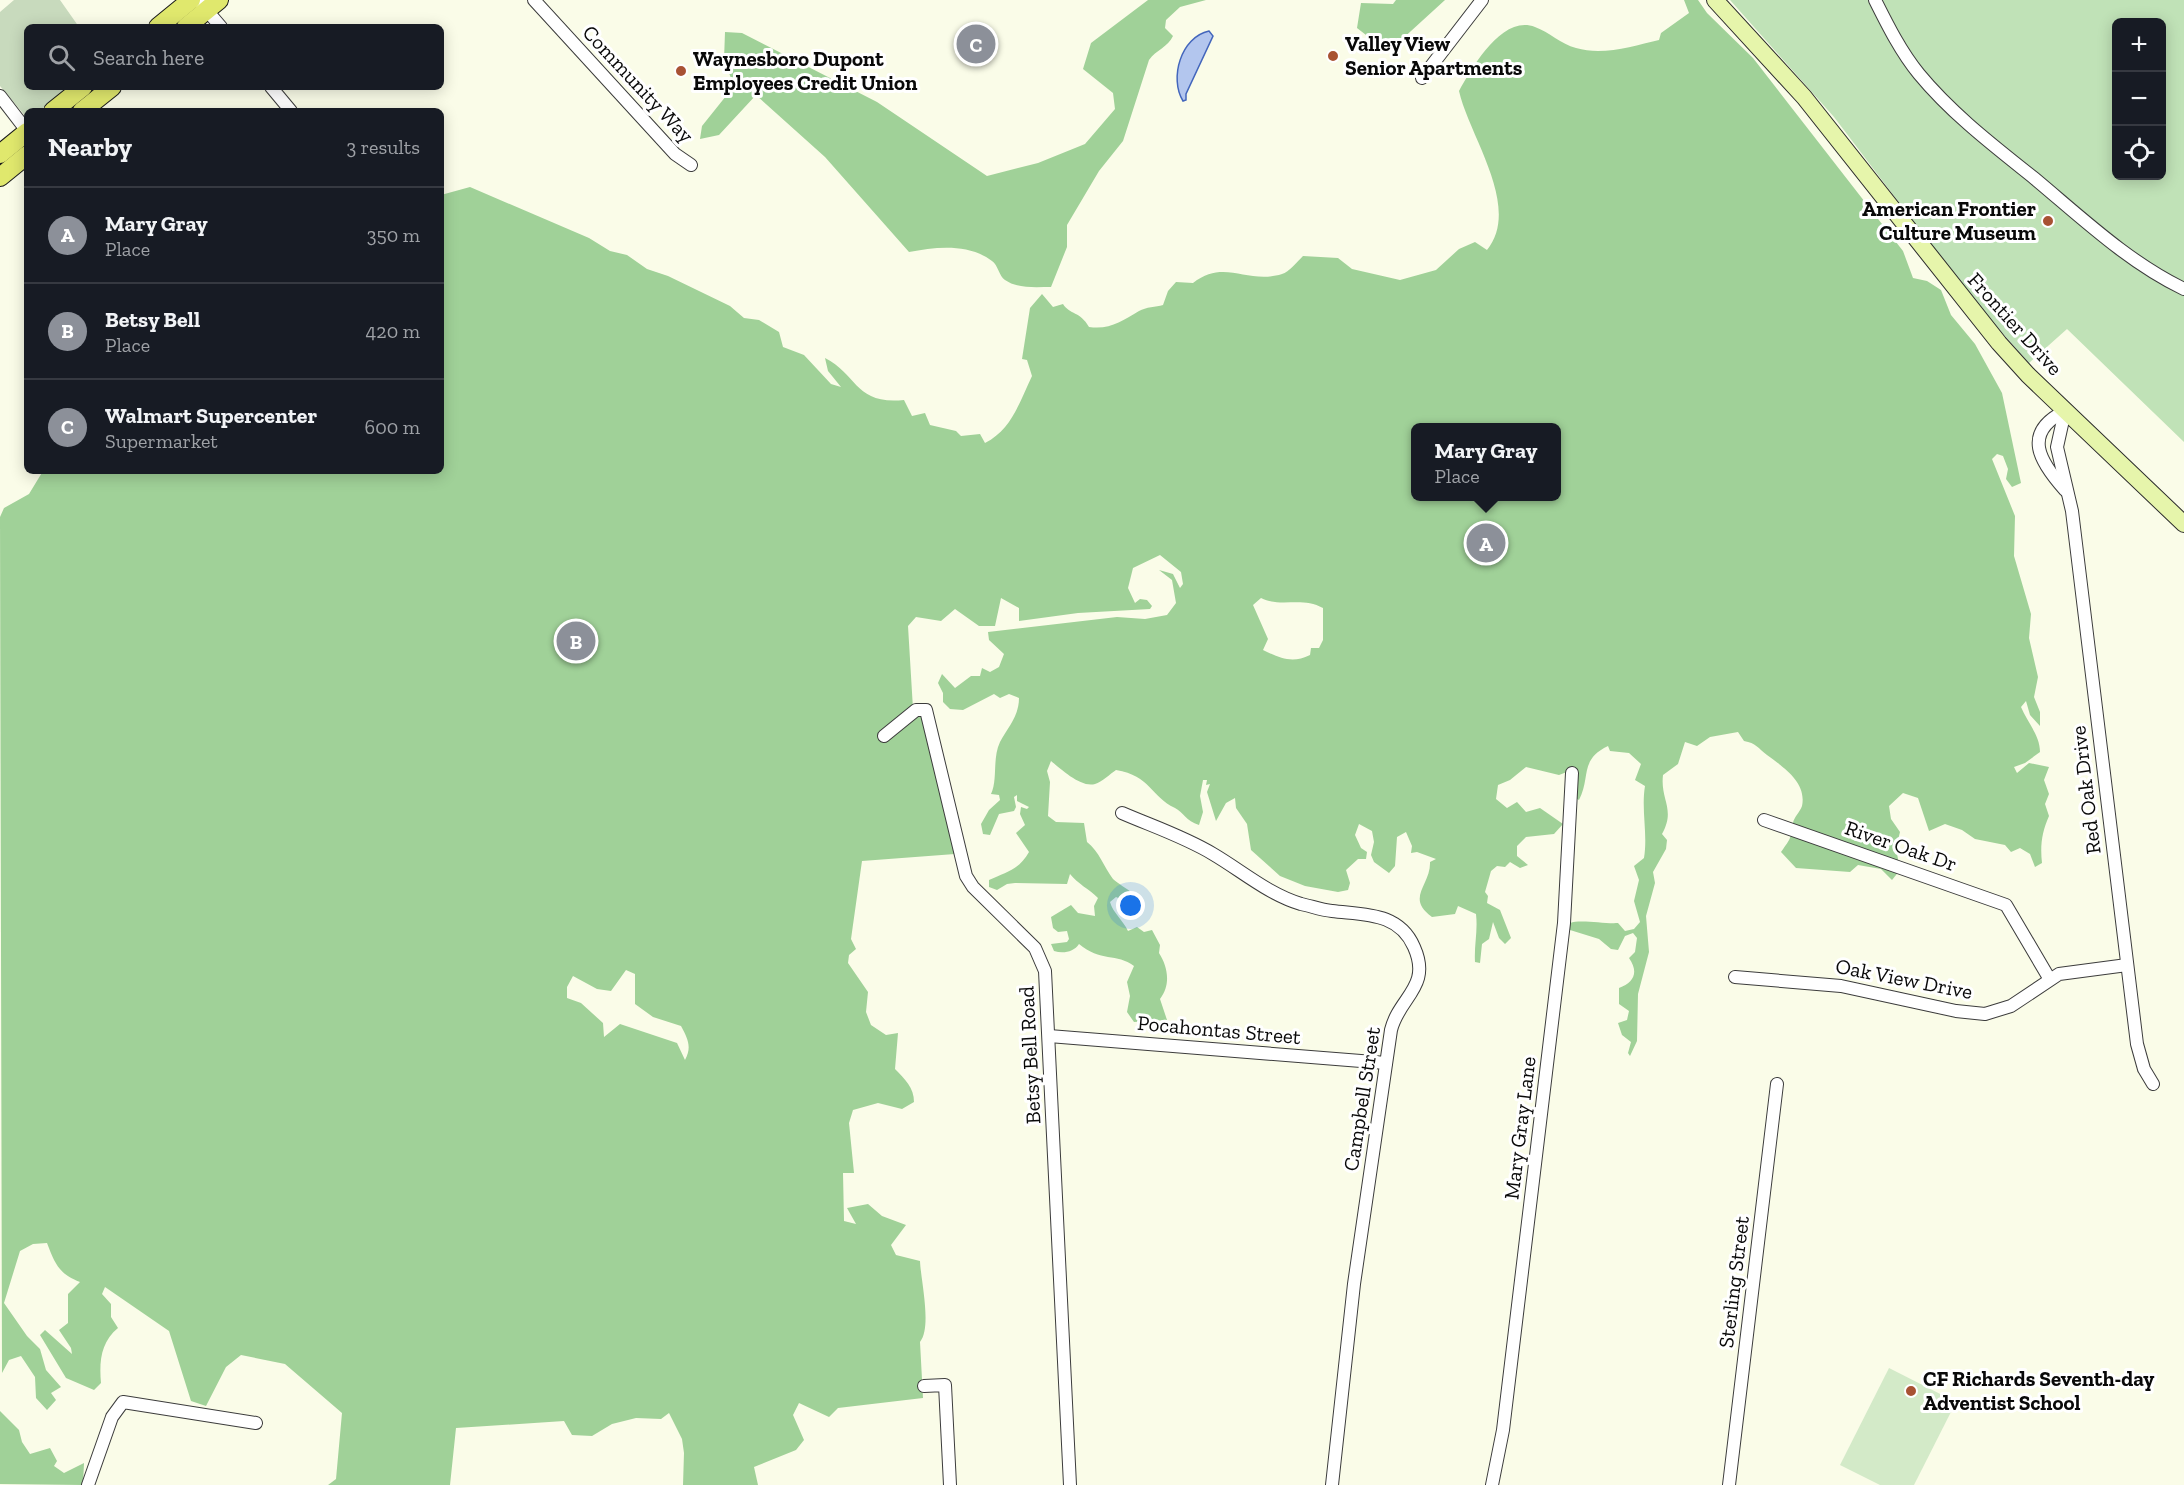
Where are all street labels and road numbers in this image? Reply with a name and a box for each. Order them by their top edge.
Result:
street label: Community Way [578,20,699,148]
street label: Frontier Drive [1963,267,2068,380]
street label: Red Oak Drive [2065,724,2106,856]
street label: River Oak Dr [1842,815,1960,876]
street label: Oak View Drive [1834,953,1975,1004]
street label: Betsy Bell Road [1013,985,1046,1125]
street label: Pocahontas Street [1136,1010,1302,1049]
street label: Campbell Street [1338,1025,1385,1173]
street label: Mary Gray Lane [1498,1055,1541,1201]
street label: Sterling Street [1713,1214,1754,1349]

